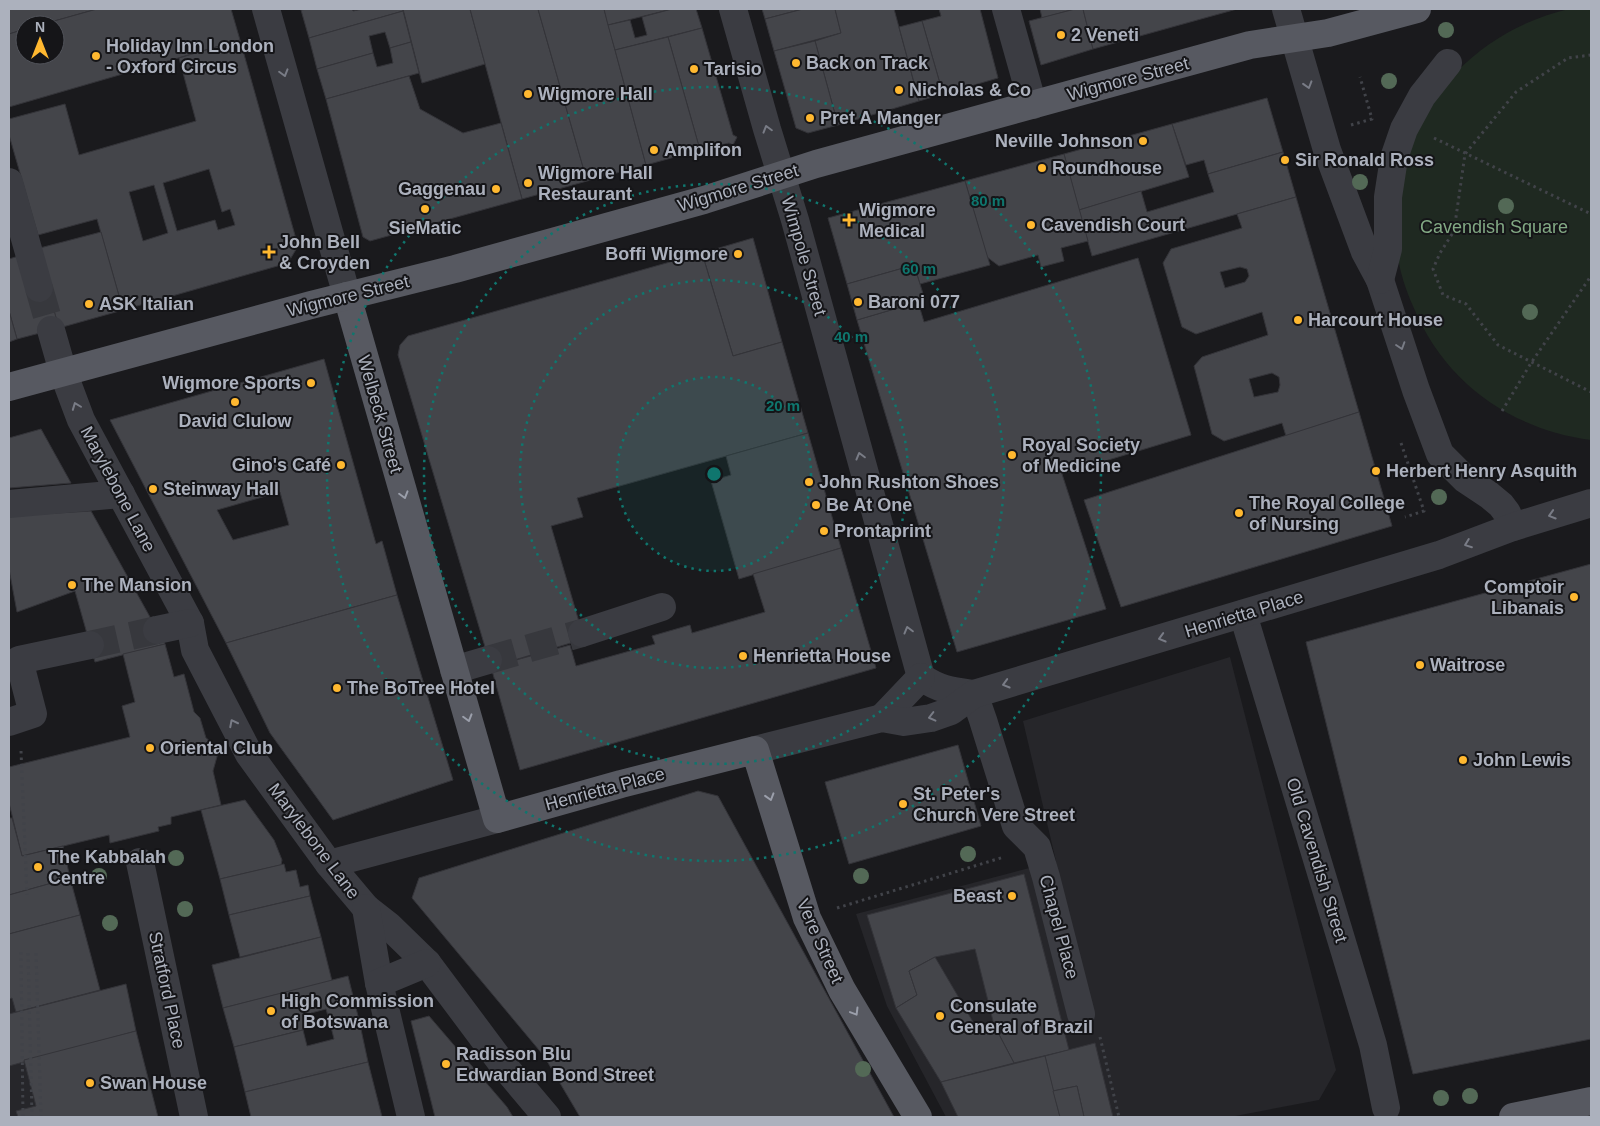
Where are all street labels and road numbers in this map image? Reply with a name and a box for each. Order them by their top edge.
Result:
street label: Wigmore Street [1065,53,1191,105]
street label: Wigmore Street [675,160,801,216]
street label: Wimpole Street [777,194,831,318]
street label: Wigmore Street [285,271,411,321]
street label: Welbeck Street [354,353,406,475]
street label: Marylebone Lane [77,423,159,555]
street label: Henrietta Place [1182,586,1306,642]
street label: Henrietta Place [543,763,667,815]
street label: Old Cavendish Street [1282,775,1352,945]
street label: Marylebone Lane [264,779,364,903]
street label: Chapel Place [1035,873,1083,981]
street label: Vere Street [793,896,847,986]
street label: Stratford Place [145,930,189,1050]

